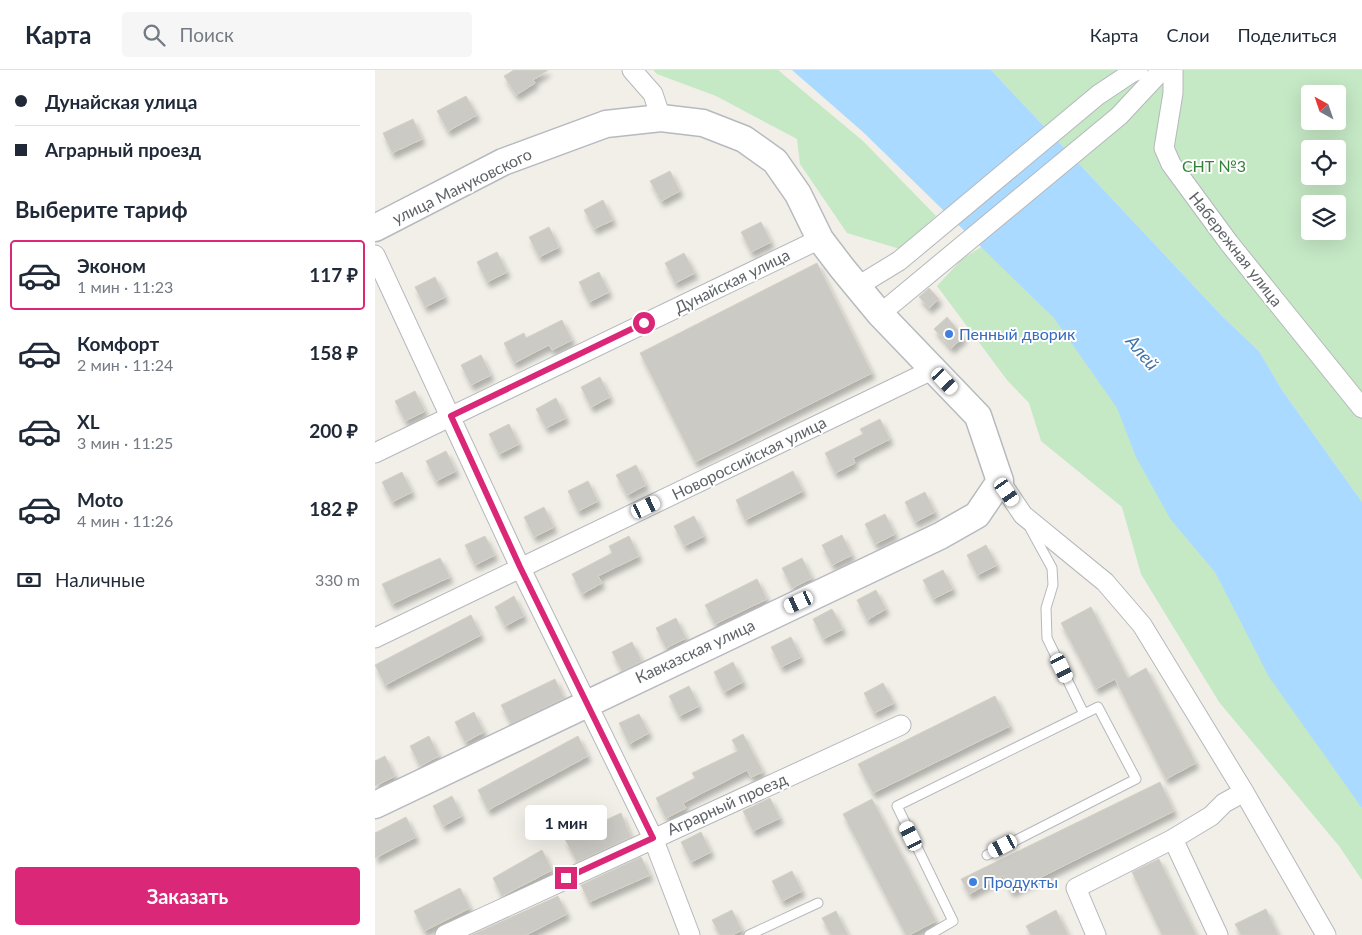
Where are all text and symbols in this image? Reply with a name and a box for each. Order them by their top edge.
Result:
search box [122,12,472,57]
text: Карта [25,20,92,49]
icon: search [140,21,168,49]
text: Поиск [180,23,234,46]
text: Карта [1090,24,1138,46]
text: Слои [1166,24,1210,46]
text: Поделиться [1238,24,1337,46]
north arrow [1301,85,1346,130]
map controls [1301,85,1346,240]
text: Дунайская улица [45,90,197,113]
text: Аграрный проезд [45,138,201,161]
button: locate [1301,140,1346,185]
street label: улица Мануковского [389,144,535,228]
park label: СНТ №3 [1182,156,1246,175]
street label: Набережная улица [1186,188,1287,310]
button: layers [1301,195,1346,240]
text: Выберите тариф [15,196,188,223]
street label: Дунайская улица [671,244,792,317]
icon: car [17,253,62,298]
text: Эконом [77,254,146,277]
text: 117 ₽ [309,263,358,286]
text: 1 мин · 11:23 [77,277,173,296]
route start [633,312,655,334]
place label: Пенный дворик [959,324,1076,343]
marker: Пенный дворик [943,328,955,340]
water label: Алей [1121,329,1164,374]
icon: car [17,331,62,376]
text: Комфорт [77,332,159,355]
text: 158 ₽ [309,341,358,364]
text: 2 мин · 11:24 [77,355,173,374]
car [929,365,960,397]
icon: car [17,409,62,454]
text: XL [77,410,100,433]
street label: Новороссийская улица [669,412,829,503]
text: 200 ₽ [309,419,358,442]
text: 3 мин · 11:25 [77,433,173,452]
car [992,475,1021,509]
icon: car [17,487,62,532]
text: Moto [77,488,123,511]
car [629,494,662,520]
text: 182 ₽ [309,497,358,520]
text: 4 мин · 11:26 [77,511,173,530]
icon: cash [15,566,43,594]
text: Наличные [55,568,145,591]
text: 330 m [315,570,360,589]
car [782,589,815,615]
street label: Кавказская улица [632,615,757,687]
car [1048,651,1075,685]
street label: Аграрный проезд [664,768,790,839]
callout: 1 мин [525,806,607,840]
text: 1 мин [544,813,588,832]
car [897,819,924,853]
car [986,833,1019,859]
button: Заказать [15,867,360,925]
route end [555,867,577,889]
place label: Продукты [983,872,1058,891]
marker: Продукты [967,876,979,888]

